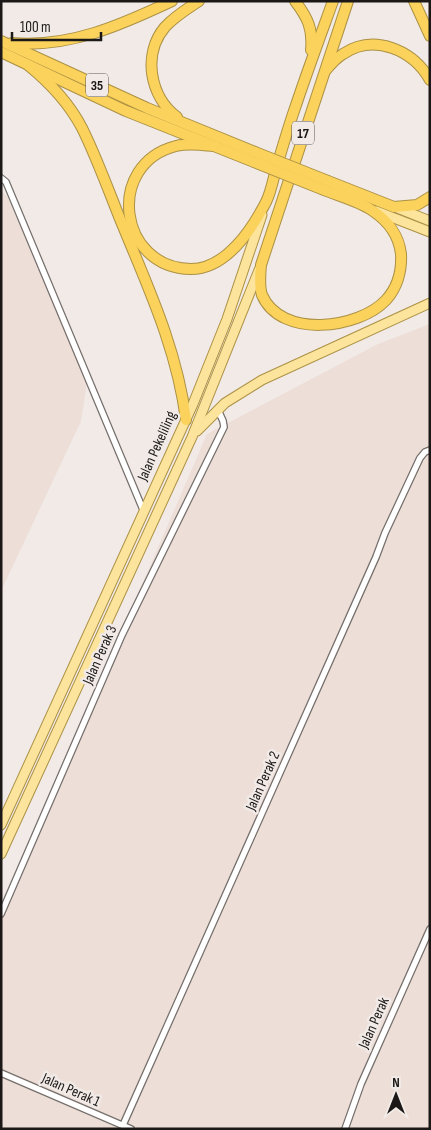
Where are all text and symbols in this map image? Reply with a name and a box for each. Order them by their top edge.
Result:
scale bar [12,10,101,42]
text: 100 m [20,18,51,37]
road number: 35 [86,74,108,96]
road number: 17 [292,122,314,144]
street label: Jalan Pekeliling [133,408,181,485]
street label: Jalan Perak 3 [78,622,121,688]
street label: Jalan Perak 2 [241,748,284,814]
street label: Jalan Perak [354,994,394,1053]
street label: Jalan Perak 1 [38,1068,104,1112]
north arrow [371,1070,421,1120]
text: N [392,1074,400,1091]

